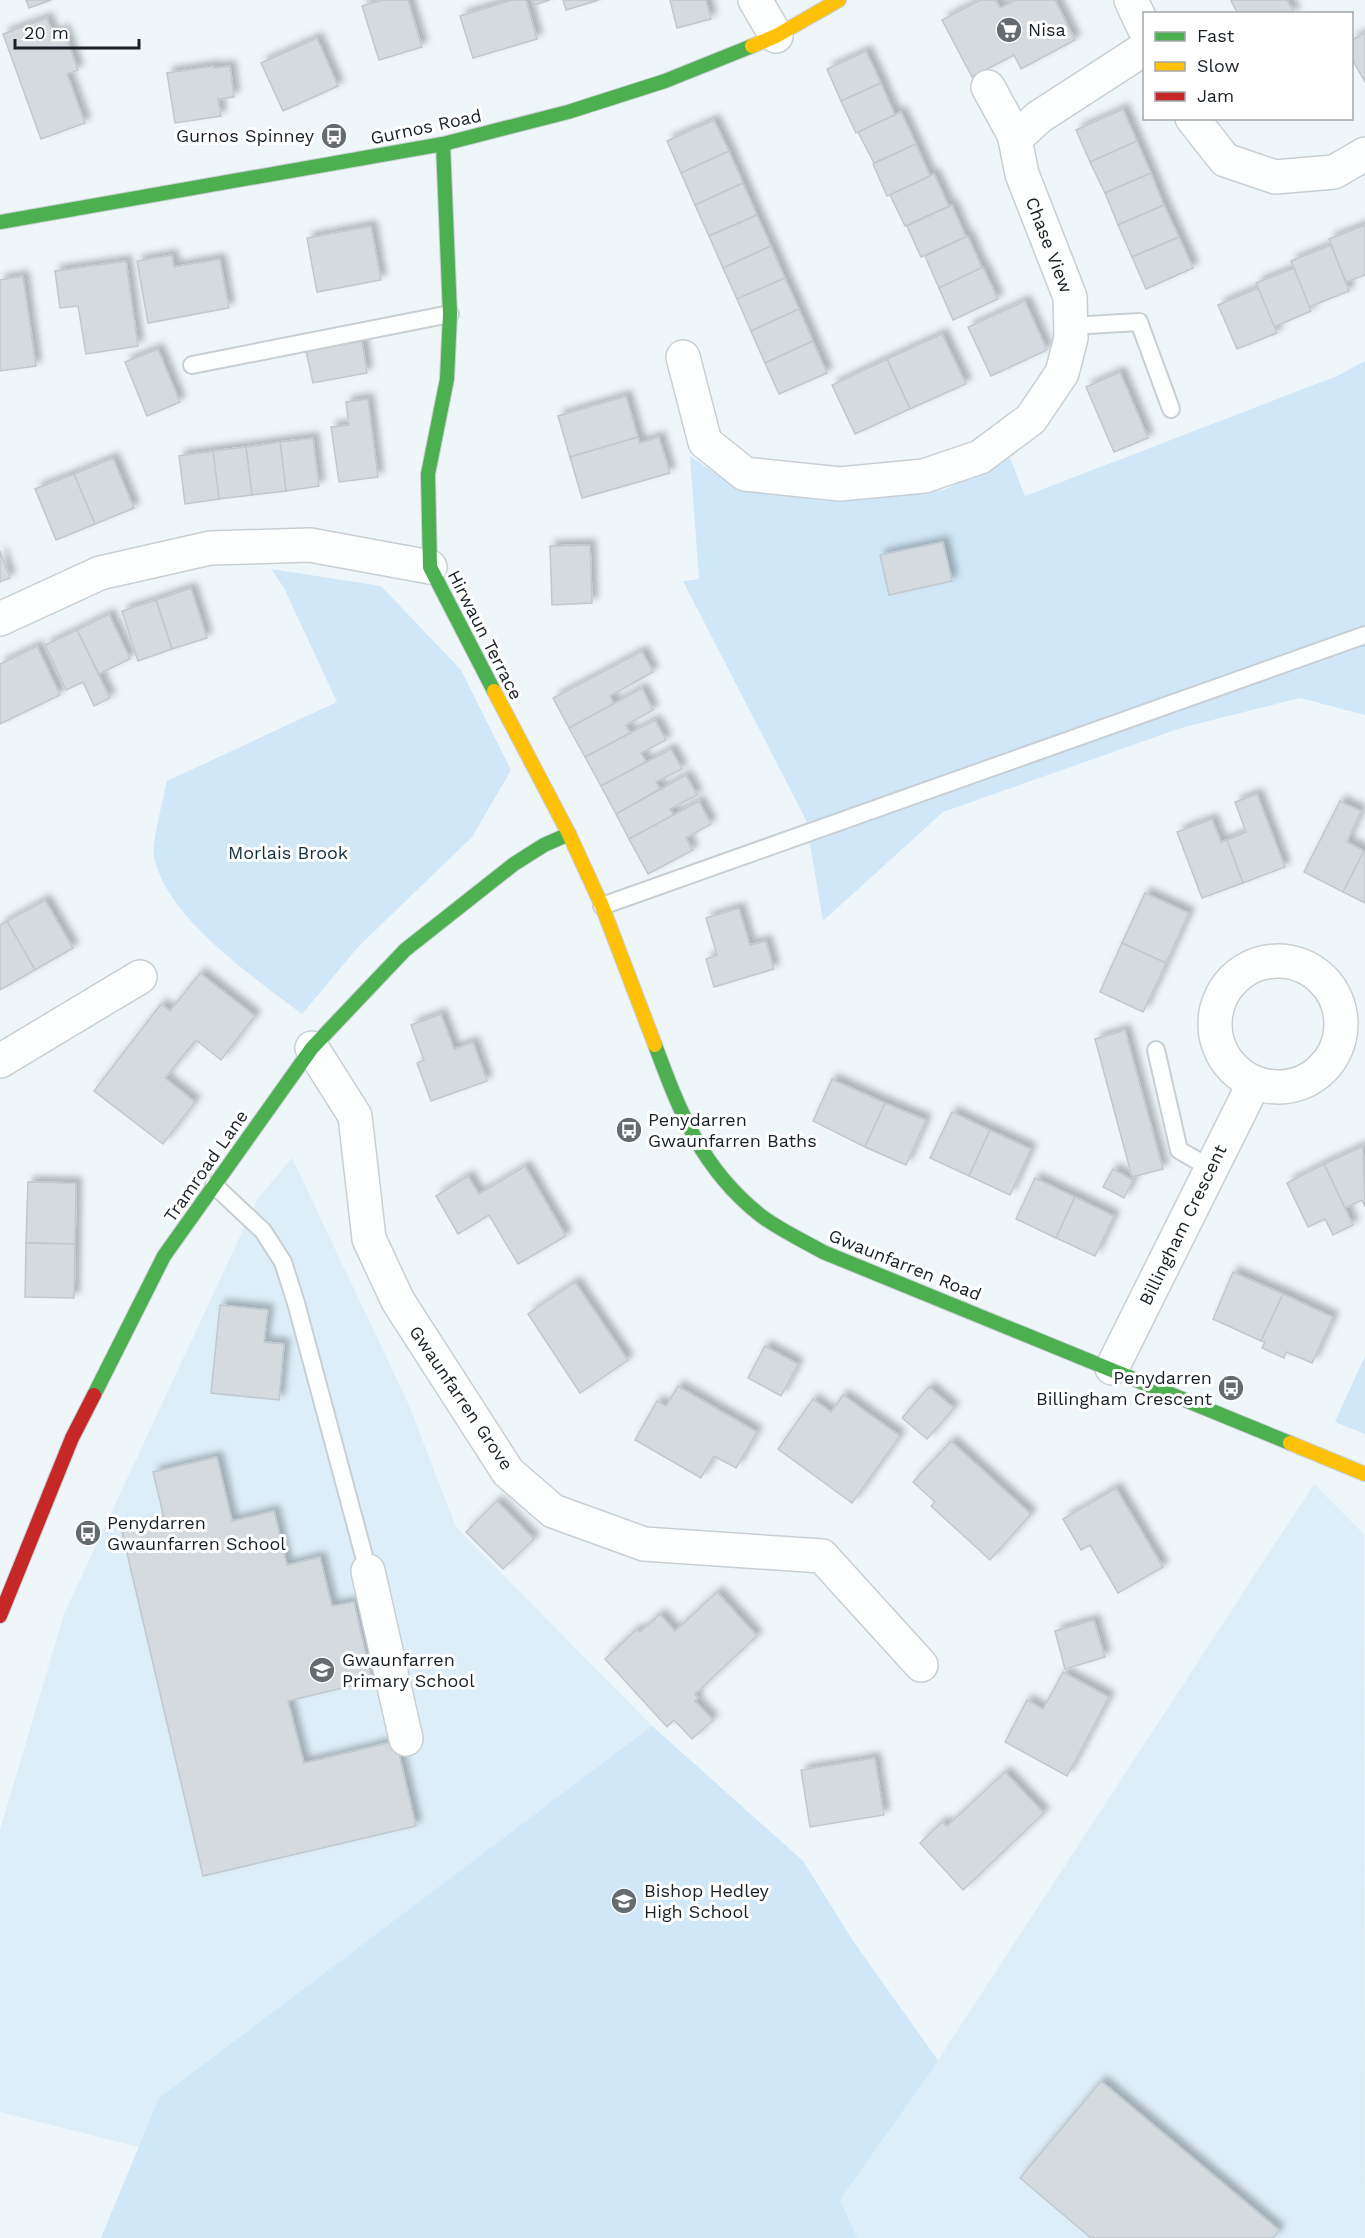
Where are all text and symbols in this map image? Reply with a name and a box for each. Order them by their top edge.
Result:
scale bar [15,12,140,50]
legend [1143,12,1353,120]
supermarket icon: Nisa [994,15,1024,45]
place label: Nisa [1028,19,1066,40]
text: 20 m [24,22,69,43]
text: Fast [1197,25,1235,46]
text: Slow [1197,55,1240,76]
text: Jam [1197,85,1234,106]
street label: Gurnos Road [368,104,483,149]
bus stop icon: Gurnos Spinney [319,121,349,151]
place label: Gurnos Spinney [176,125,315,146]
street label: Chase View [1022,194,1077,296]
street label: Hirwaun Terrace [444,566,527,703]
park label: Morlais Brook [228,842,348,863]
street label: Tramroad Lane [159,1106,252,1226]
place label: Penydarren Gwaunfarren Baths [648,1109,817,1151]
bus stop icon: Penydarren Gwaunfarren Baths [614,1115,644,1145]
street label: Billingham Crescent [1135,1141,1231,1308]
street label: Gwaunfarren Road [826,1224,985,1305]
street label: Gwaunfarren Grove [405,1322,518,1474]
place label: Penydarren Billingham Crescent [1036,1367,1212,1409]
bus stop icon: Penydarren Billingham Crescent [1216,1373,1246,1403]
place label: Penydarren Gwaunfarren School [107,1512,286,1554]
bus stop icon: Penydarren Gwaunfarren School [73,1518,103,1548]
place label: Gwaunfarren Primary School [342,1649,475,1691]
school or university icon: Gwaunfarren Primary School [307,1655,337,1685]
place label: Bishop Hedley High School [644,1880,770,1922]
school or university icon: Bishop Hedley High School [609,1886,639,1916]

